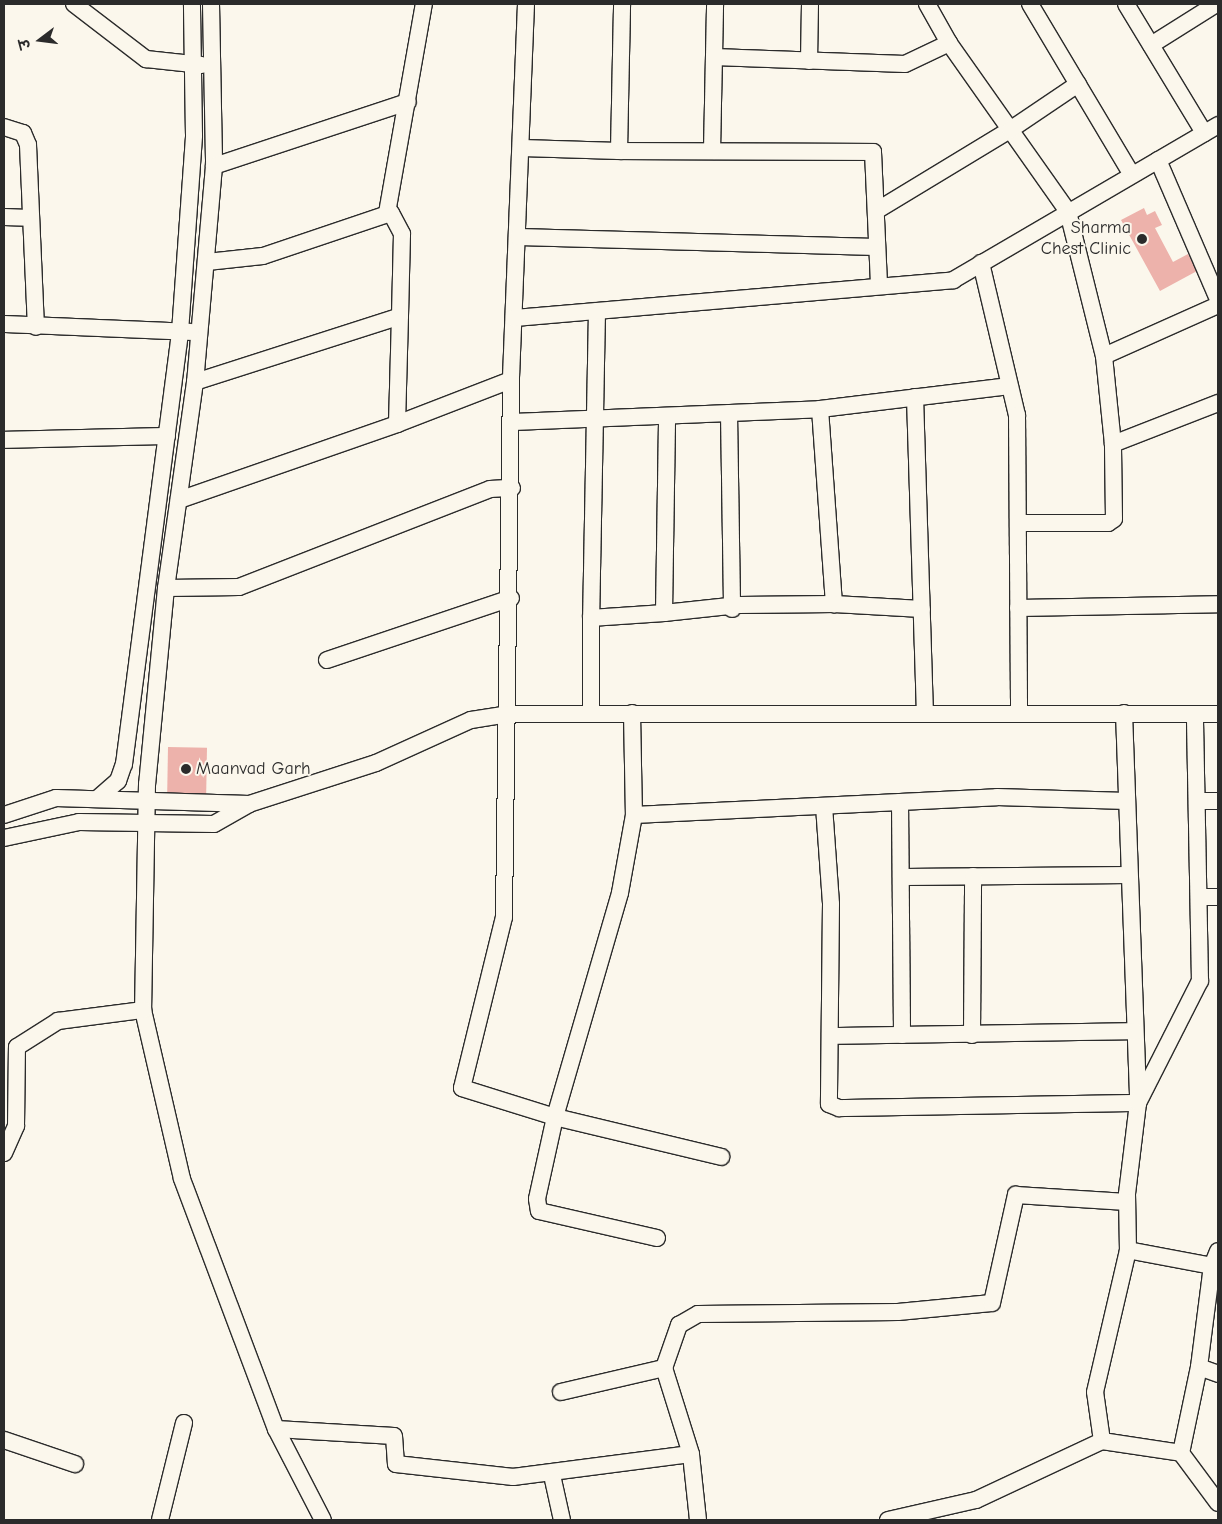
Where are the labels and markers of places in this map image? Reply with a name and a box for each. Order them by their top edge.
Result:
place label: Sharma Chest Clinic [1041,218,1131,260]
marker: Sharma Chest Clinic [1135,232,1149,246]
place label: Maanvad Garh [196,758,311,780]
marker: Maanvad Garh [180,763,192,775]

